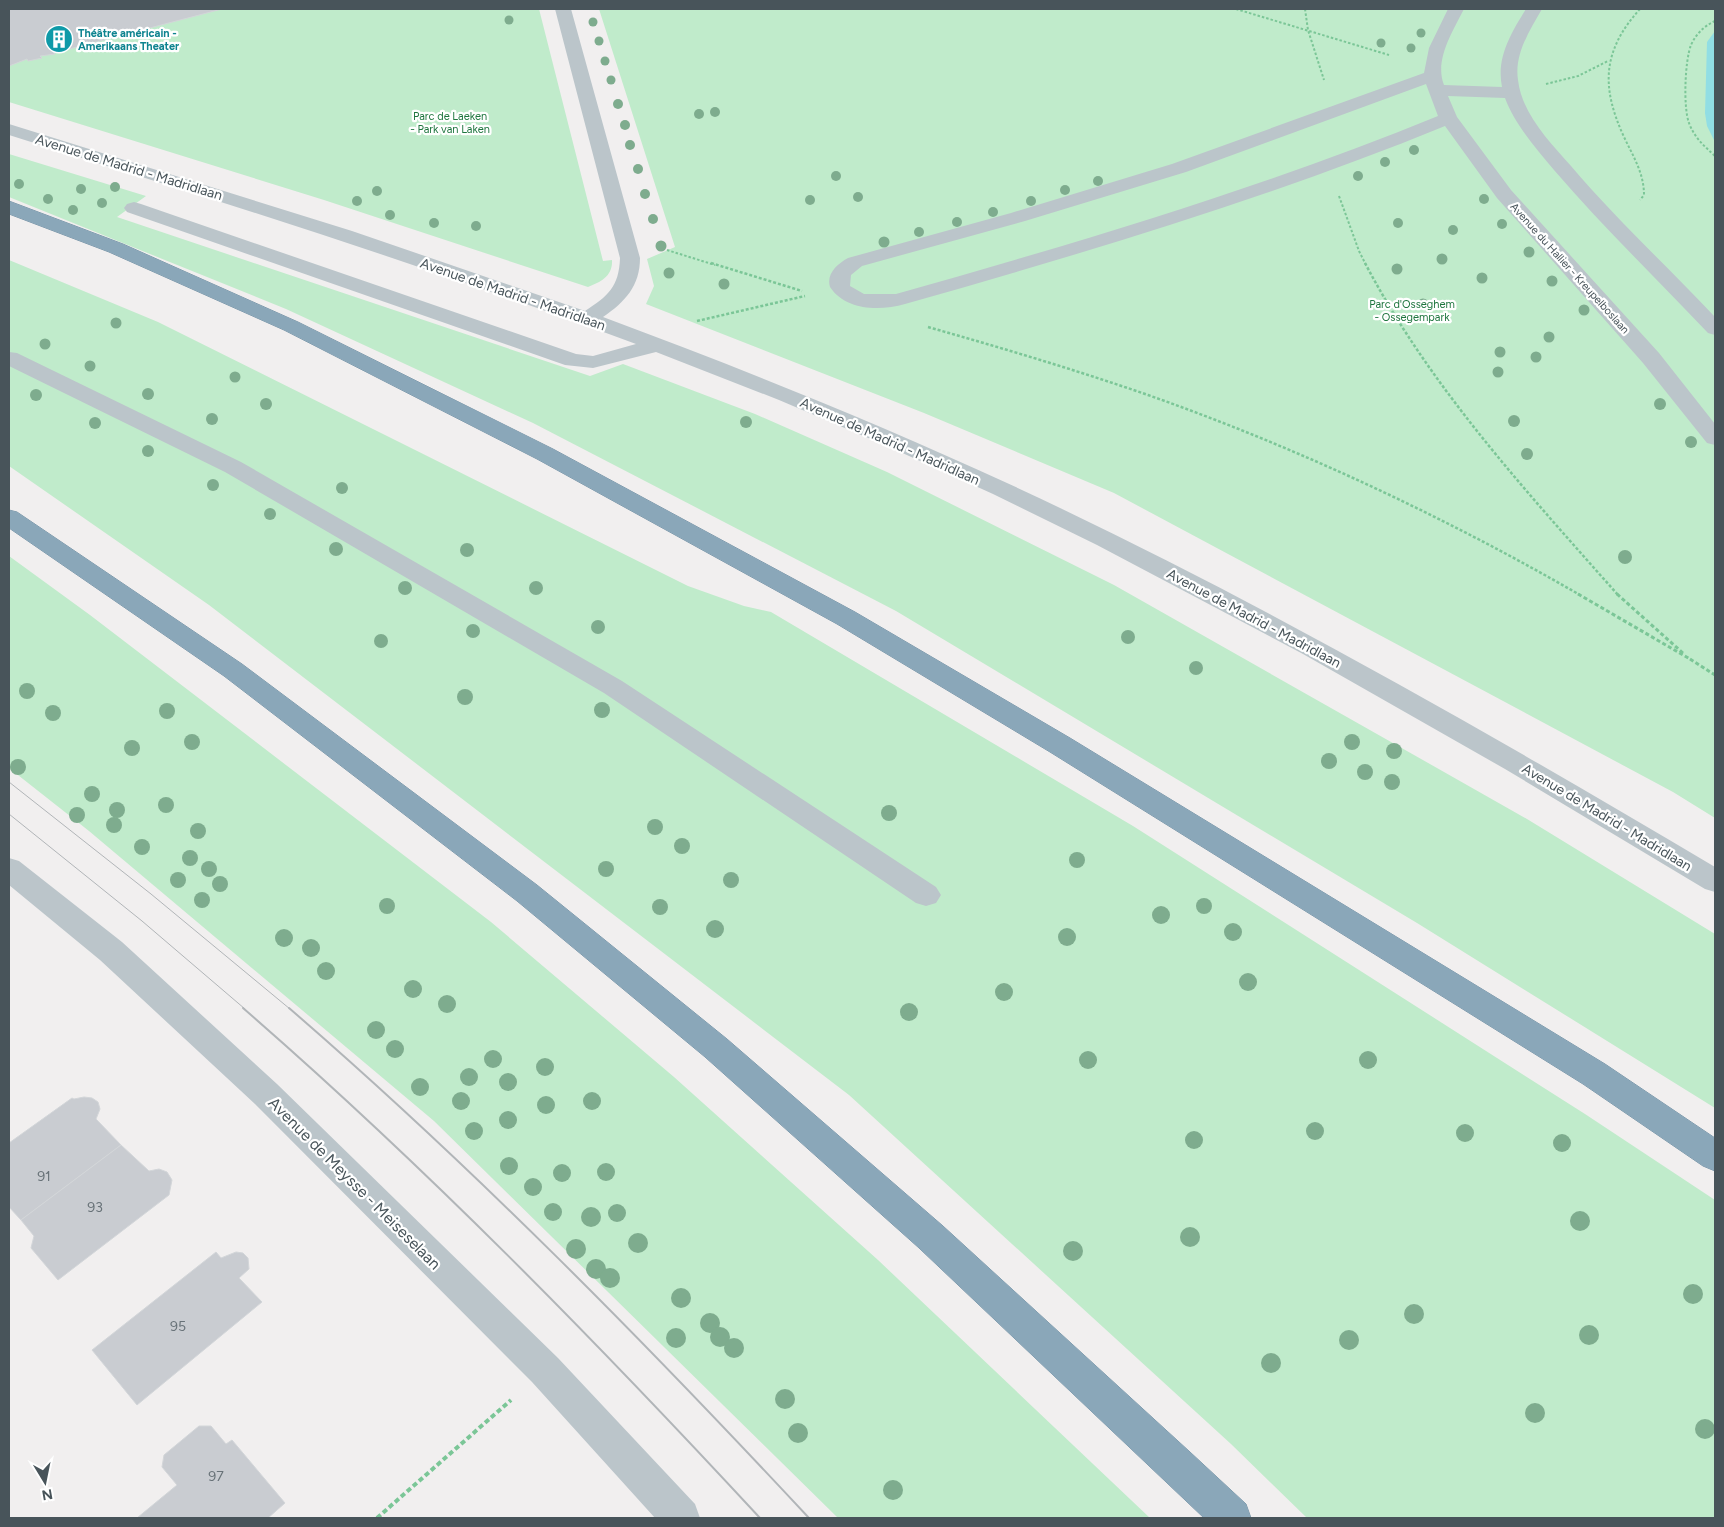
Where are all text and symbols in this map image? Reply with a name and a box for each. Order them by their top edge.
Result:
building icon: Théâtre américain - Amerikaans Theater [44,24,74,54]
place label: Théâtre américain - Amerikaans Theater [78,27,180,53]
park label: Parc de Laeken - Park van Laken [410,110,490,136]
street label: Avenue de Madrid - Madridlaan [33,131,225,204]
street label: Avenue du Hallier - Kreupelboslaan [1507,200,1632,336]
street label: Avenue de Madrid - Madridlaan [418,255,608,334]
park label: Parc d'Osseghem - Ossegempark [1369,298,1455,324]
street label: Avenue de Madrid - Madridlaan [797,394,982,489]
street label: Avenue de Madrid - Madridlaan [1164,565,1344,672]
street label: Avenue de Madrid - Madridlaan [1519,760,1695,875]
street label: Avenue de Meysse - Meiseselaan [265,1093,445,1274]
house number: 91 [37,1168,51,1185]
house number: 93 [87,1199,103,1216]
house number: 95 [170,1318,186,1335]
north arrow [20,1457,70,1507]
house number: 97 [208,1468,224,1485]
text: N [40,1485,54,1504]

